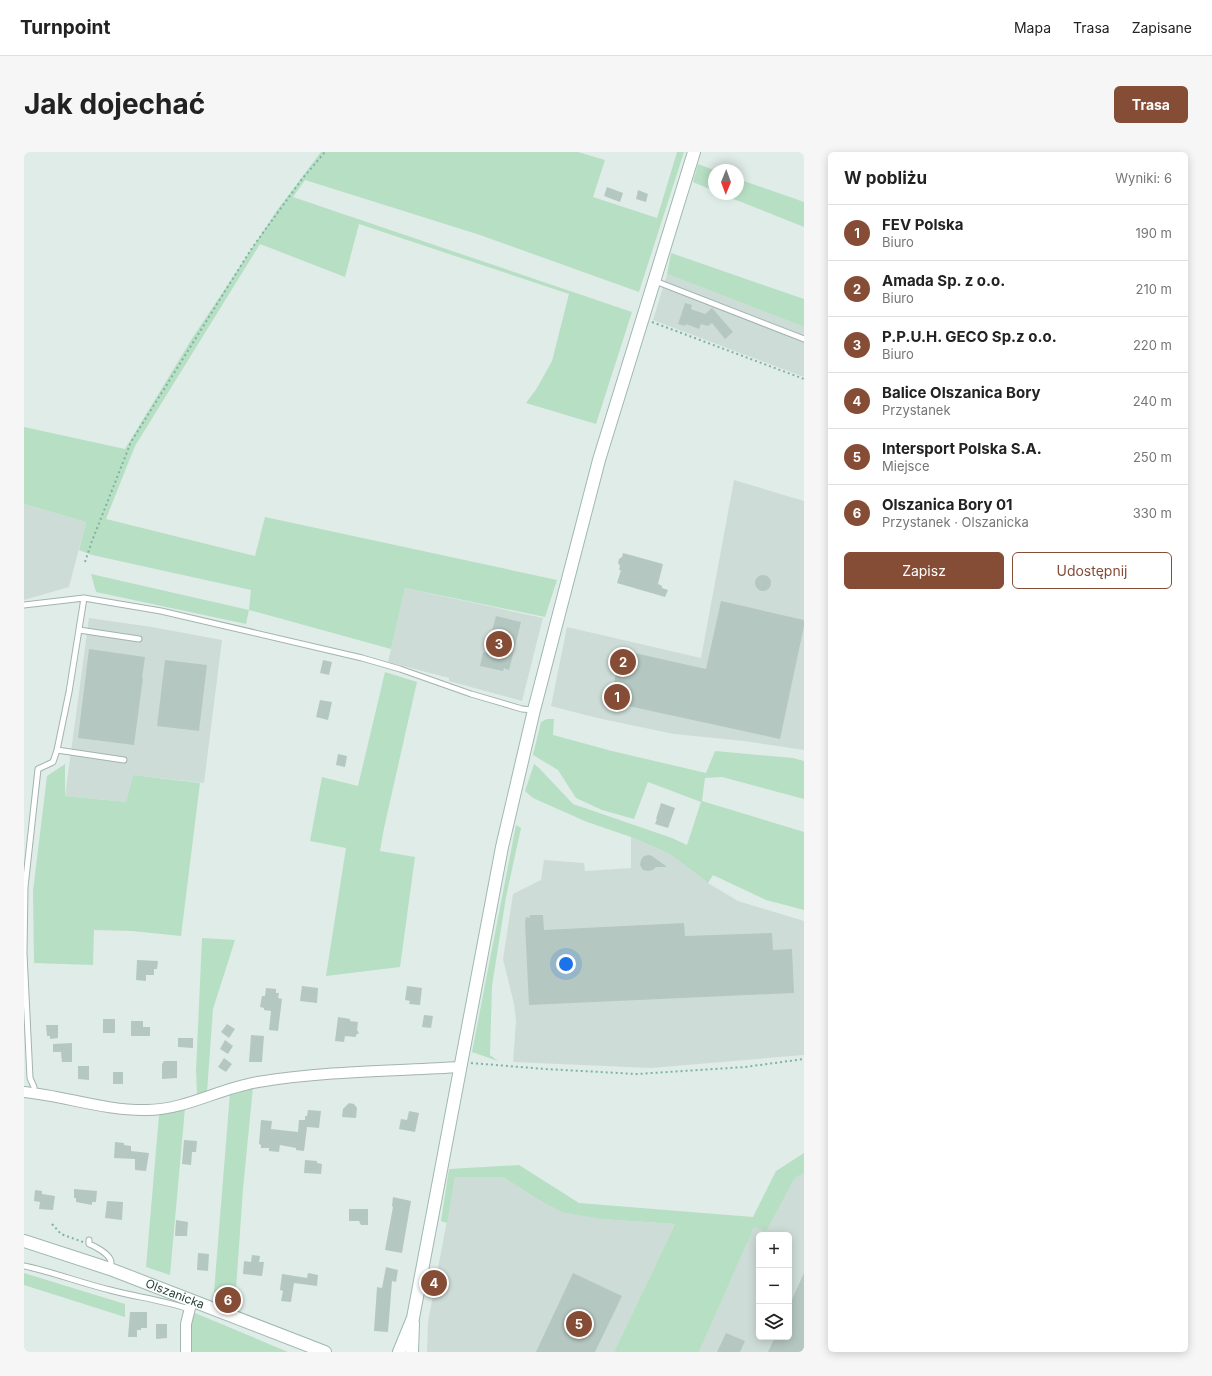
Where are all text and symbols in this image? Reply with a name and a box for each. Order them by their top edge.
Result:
text: Turnpoint [20,16,110,39]
text: Mapa [1014,19,1051,36]
text: Trasa [1073,19,1110,36]
text: Zapisane [1132,19,1192,36]
button: Trasa [1114,86,1188,123]
text: Jak dojechać [24,87,205,121]
north arrow [708,164,744,200]
text: W pobliżu [844,168,927,188]
text: Wyniki: 6 [1115,170,1172,186]
text: FEV Polska [882,215,963,234]
text: 1 [854,225,860,241]
text: 190 m [1135,225,1172,241]
text: Biuro [882,234,914,250]
text: Amada Sp. z o.o. [882,271,1005,290]
text: 2 [853,281,861,297]
text: 210 m [1136,281,1172,297]
text: Biuro [882,290,914,306]
text: P.P.U.H. GECO Sp.z o.o. [882,327,1057,346]
text: 3 [853,337,861,353]
text: 220 m [1133,337,1172,353]
text: Biuro [882,346,914,362]
text: Balice Olszanica Bory [882,383,1041,402]
text: 4 [853,393,861,409]
text: 240 m [1133,393,1172,409]
text: Przystanek [882,402,951,418]
text: Intersport Polska S.A. [882,439,1042,458]
text: 5 [853,449,861,465]
text: 250 m [1133,449,1172,465]
text: Miejsce [882,458,930,474]
text: Olszanica Bory 01 [882,495,1013,514]
text: 6 [853,505,861,521]
text: 330 m [1133,505,1172,521]
text: Przystanek · Olszanicka [882,514,1029,530]
button: Zapisz [844,552,1004,589]
button: Udostępnij [1012,552,1172,589]
pin: 3 [486,629,512,659]
pin: 2 [610,647,636,677]
pin: 1 [604,682,630,712]
your location [556,954,576,974]
map controls [756,1232,792,1340]
button: + [756,1232,792,1268]
pin: 4 [421,1268,447,1298]
button: − [756,1268,792,1304]
street label: Olszanicka [143,1275,207,1312]
pin: 6 [215,1285,241,1315]
button: layers [756,1304,792,1340]
pin: 5 [566,1309,592,1339]

